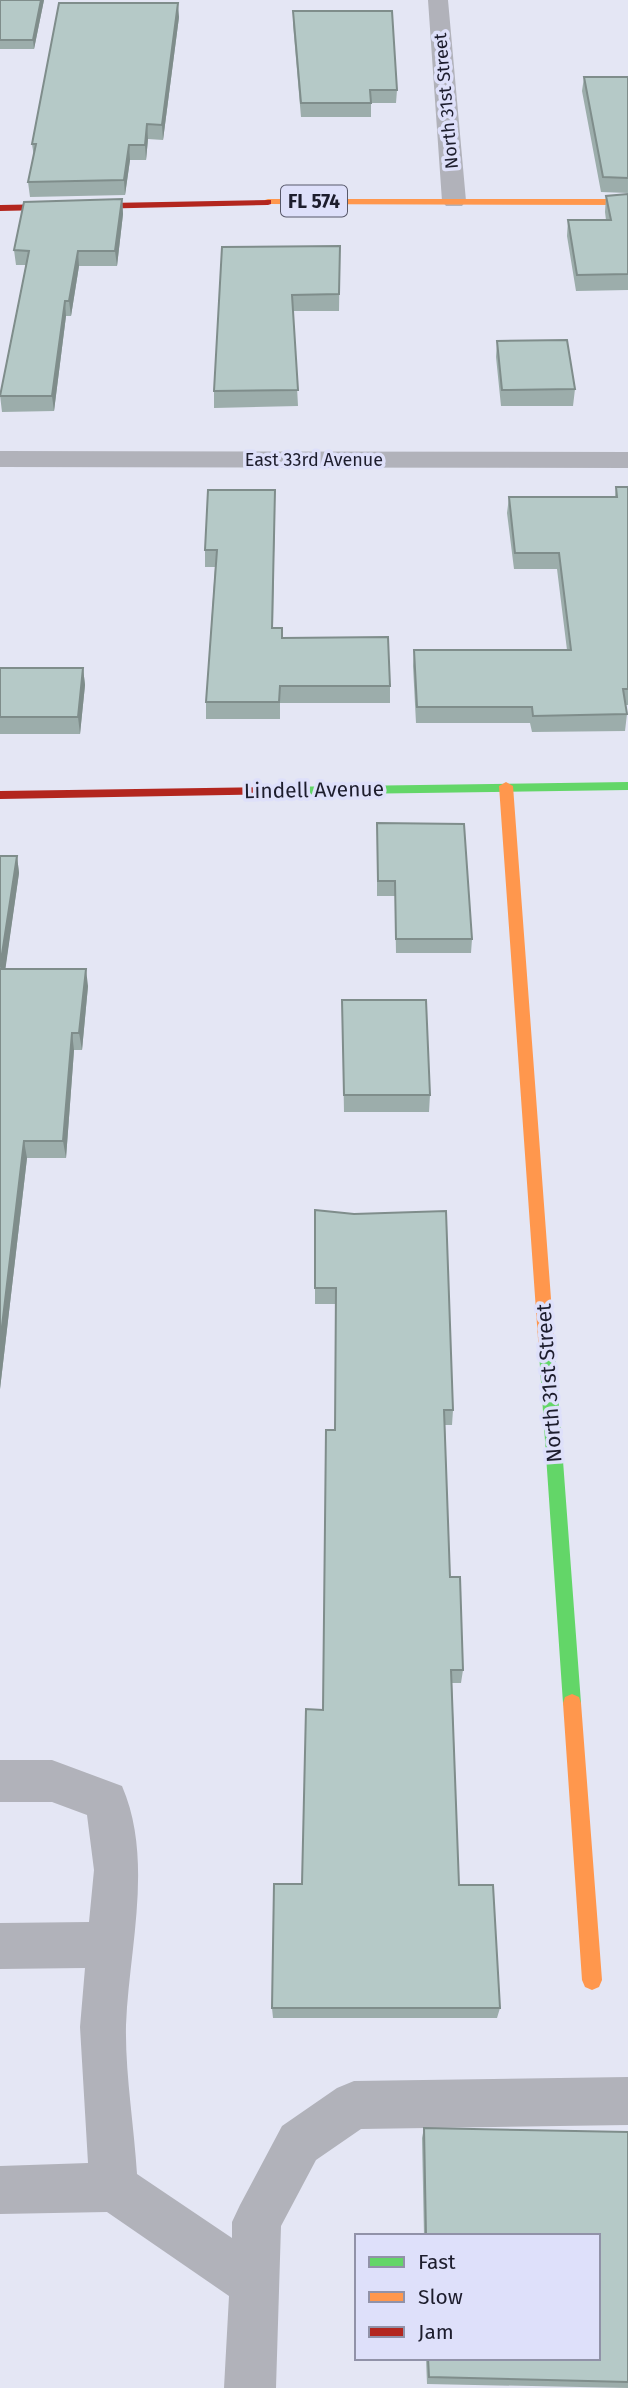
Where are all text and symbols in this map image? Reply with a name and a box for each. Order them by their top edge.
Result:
street label: North 31st Street [429,32,463,170]
road number: FL 574 [281,186,347,216]
street label: East 33rd Avenue [245,449,383,471]
street label: Lindell Avenue [244,776,384,804]
street label: North 31st Street [530,1302,568,1463]
legend [355,2234,600,2360]
text: Fast [418,2249,456,2275]
text: Slow [418,2284,463,2310]
text: Jam [418,2319,454,2345]

